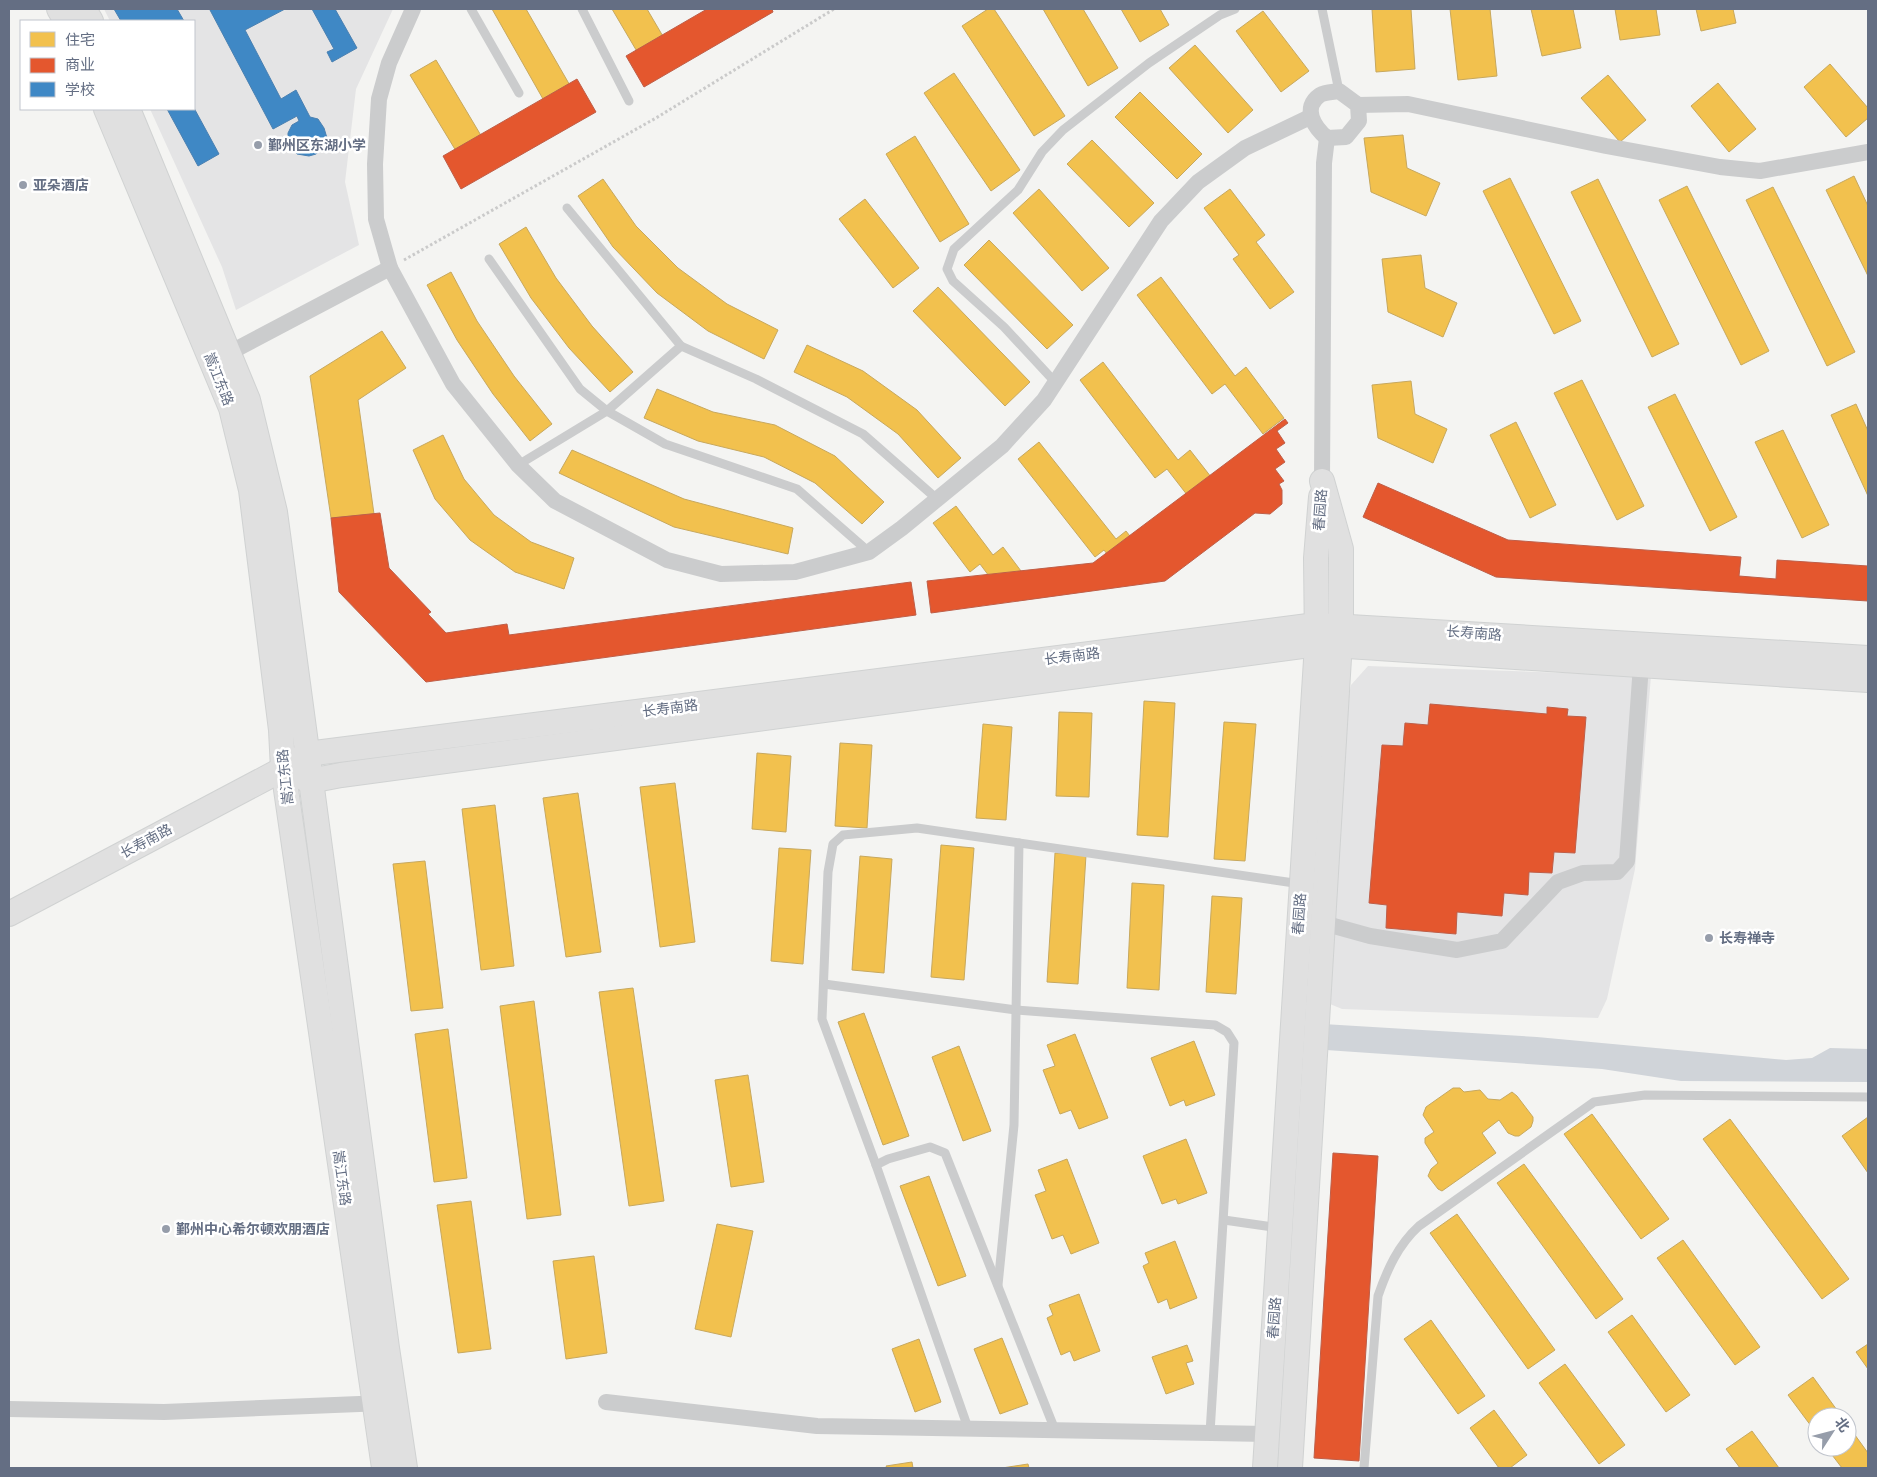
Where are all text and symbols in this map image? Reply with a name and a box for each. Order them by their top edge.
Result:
legend [20,20,195,110]
text: 住宅 [65,29,95,50]
text: 商业 [65,54,95,75]
text: 学校 [65,79,95,100]
place label: 鄞州区东湖小学 [268,136,366,154]
marker: 鄞州区东湖小学 [252,139,264,151]
place label: 亚朵酒店 [33,176,89,194]
marker: 亚朵酒店 [17,179,29,191]
street label: 嵩江东路 [200,350,238,408]
street label: 春园路 [1310,488,1330,532]
street label: 长寿南路 [1445,622,1503,644]
street label: 长寿南路 [1043,644,1101,668]
street label: 长寿南路 [641,696,699,720]
street label: 嵩江东路 [273,748,297,806]
street label: 长寿南路 [117,820,175,862]
street label: 春园路 [1289,892,1309,936]
place label: 长寿禅寺 [1719,929,1775,947]
marker: 长寿禅寺 [1703,932,1715,944]
street label: 嵩江东路 [329,1149,355,1207]
place label: 鄞州中心希尔顿欢朋酒店 [176,1220,330,1238]
marker: 鄞州中心希尔顿欢朋酒店 [160,1223,172,1235]
street label: 春园路 [1264,1296,1284,1340]
north arrow [1807,1407,1857,1457]
text: 北 [1831,1413,1854,1435]

